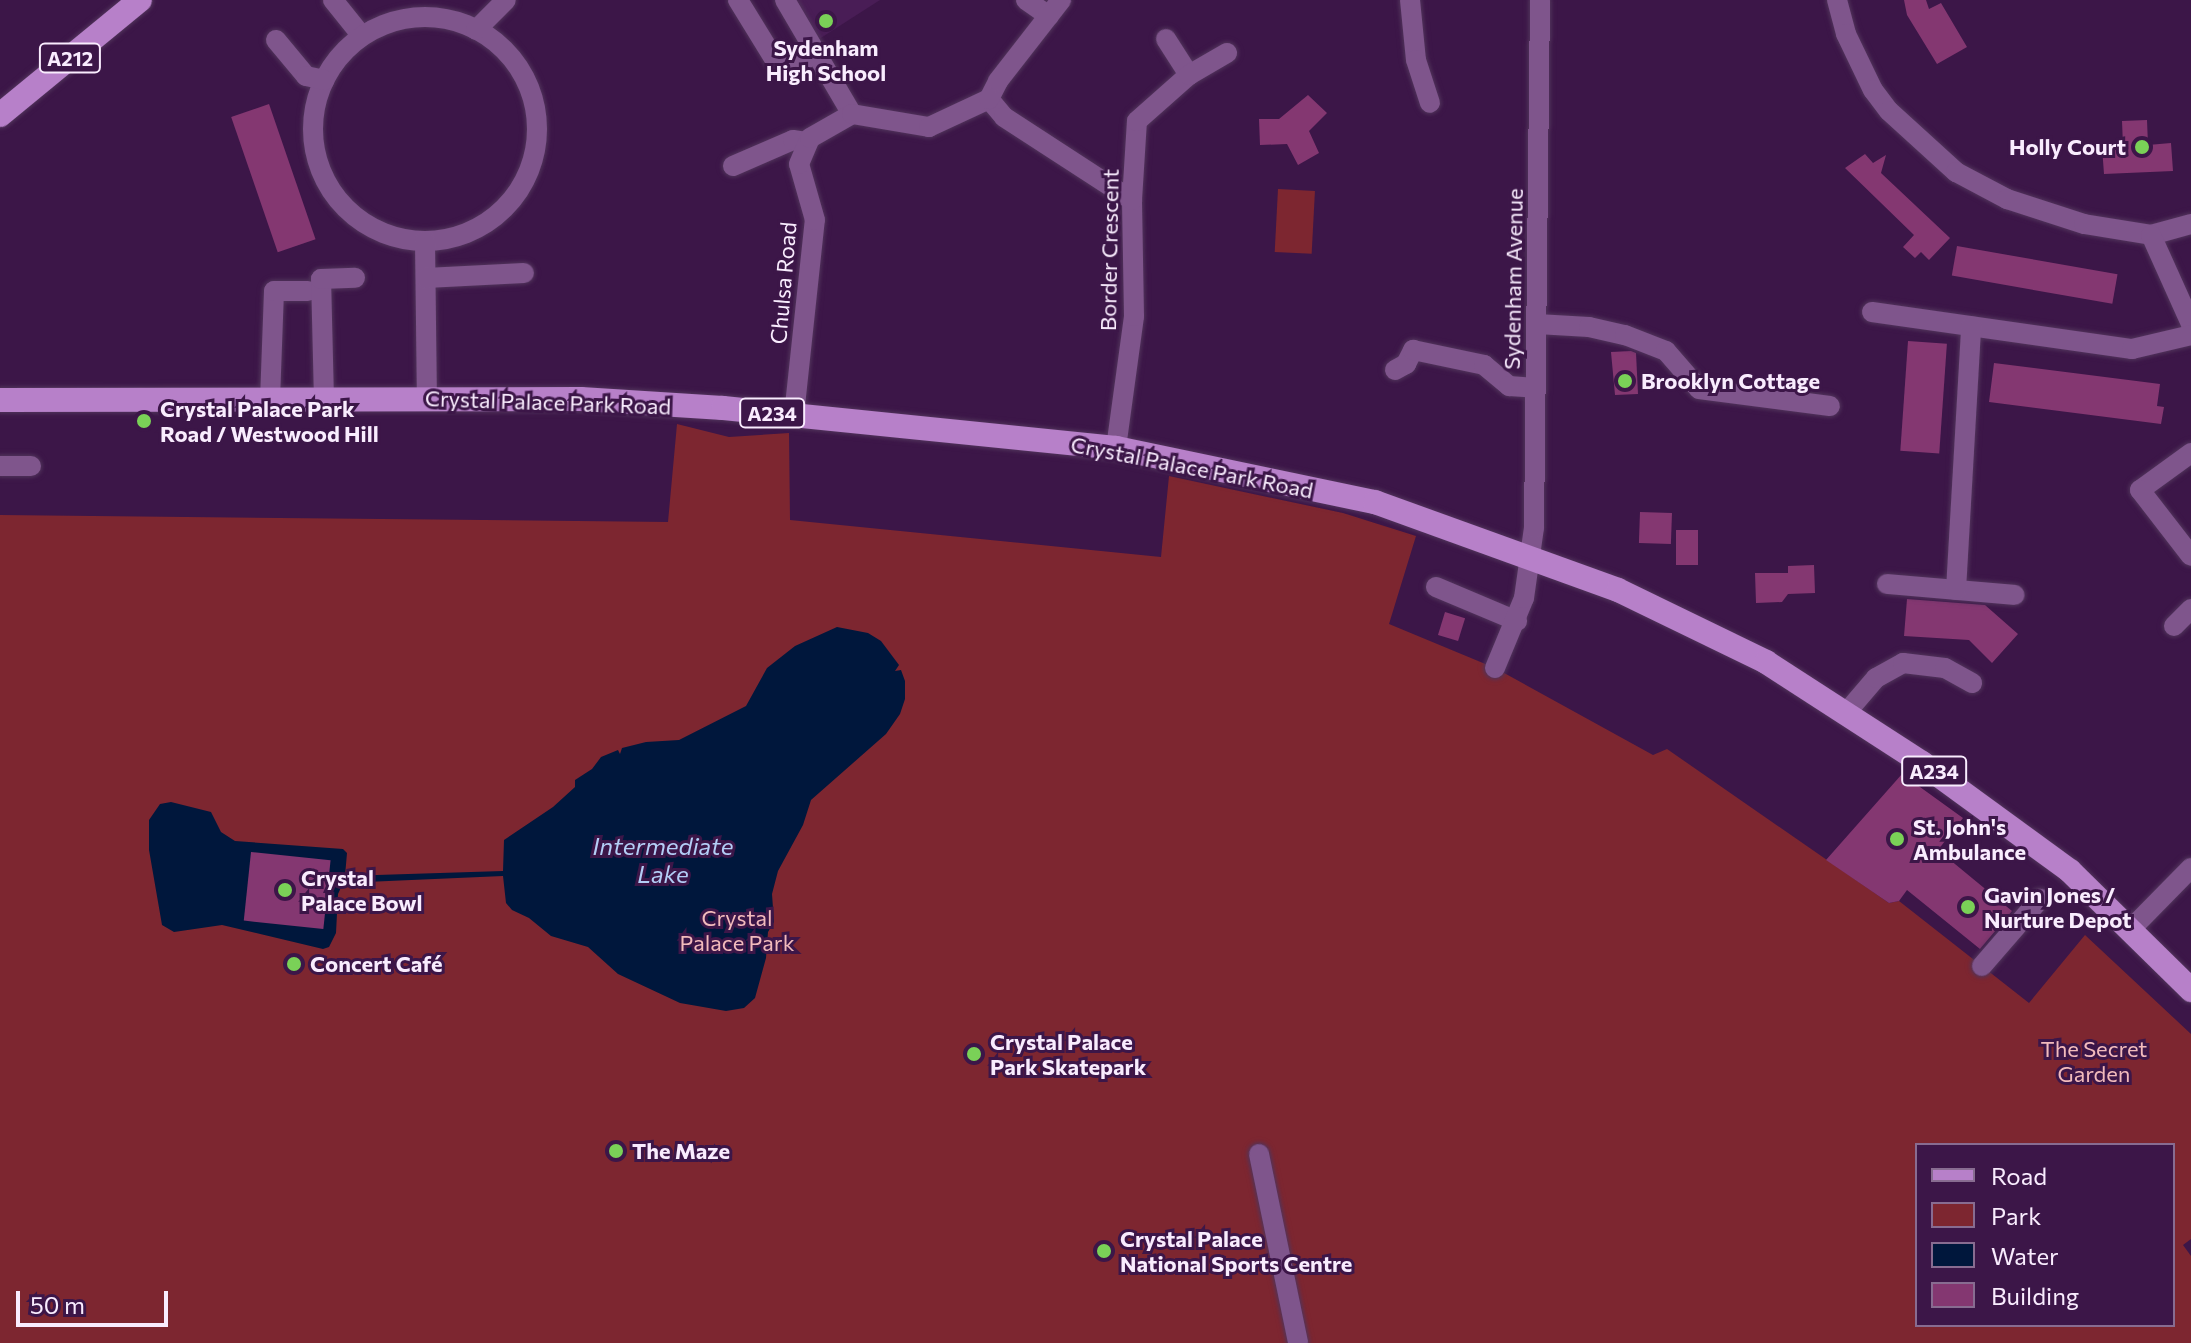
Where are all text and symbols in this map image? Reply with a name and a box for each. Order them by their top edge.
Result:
marker: Sydenham High School [817,12,835,30]
place label: Sydenham High School [766,34,886,86]
road number: A212 [38,42,102,74]
place label: Holly Court [2009,134,2126,160]
marker: Holly Court [2133,138,2151,156]
street label: Border Crescent [1094,169,1124,331]
street label: Sydenham Avenue [1498,188,1528,370]
street label: Chulsa Road [765,221,801,345]
place label: Brooklyn Cottage [1641,368,1820,394]
marker: Brooklyn Cottage [1616,372,1634,390]
street label: Crystal Palace Park Road [425,385,671,419]
place label: Crystal Palace Park Road / Westwood Hill [160,395,379,446]
road number: A234 [738,397,806,429]
marker: Crystal Palace Park Road / Westwood Hill [135,412,153,430]
street label: Crystal Palace Park Road [1069,431,1315,503]
road number: A234 [1900,755,1968,787]
place label: St. John's Ambulance [1913,813,2026,864]
marker: St. John's Ambulance [1888,830,1906,848]
water label: Intermediate Lake [593,832,733,888]
place label: Crystal Palace Bowl [301,864,422,916]
marker: Crystal Palace Bowl [276,881,294,899]
place label: Gavin Jones / Nurture Depot [1984,881,2132,932]
marker: Gavin Jones / Nurture Depot [1959,898,1977,916]
park label: Crystal Palace Park [679,904,795,956]
place label: Concert Café [310,951,443,977]
marker: Concert Café [285,955,303,973]
place label: Crystal Palace Park Skatepark [990,1028,1146,1080]
park label: The Secret Garden [2041,1035,2147,1086]
marker: Crystal Palace Park Skatepark [965,1045,983,1063]
place label: The Maze [632,1138,730,1164]
marker: The Maze [607,1142,625,1160]
legend [1915,1143,2175,1327]
text: Road [1991,1161,2047,1190]
text: Park [1991,1201,2041,1230]
place label: Crystal Palace National Sports Centre [1120,1225,1352,1276]
text: Water [1991,1241,2059,1270]
marker: Crystal Palace National Sports Centre [1095,1242,1113,1260]
scale bar [20,1275,172,1325]
text: Building [1991,1281,2079,1310]
text: 50 m [30,1290,85,1319]

